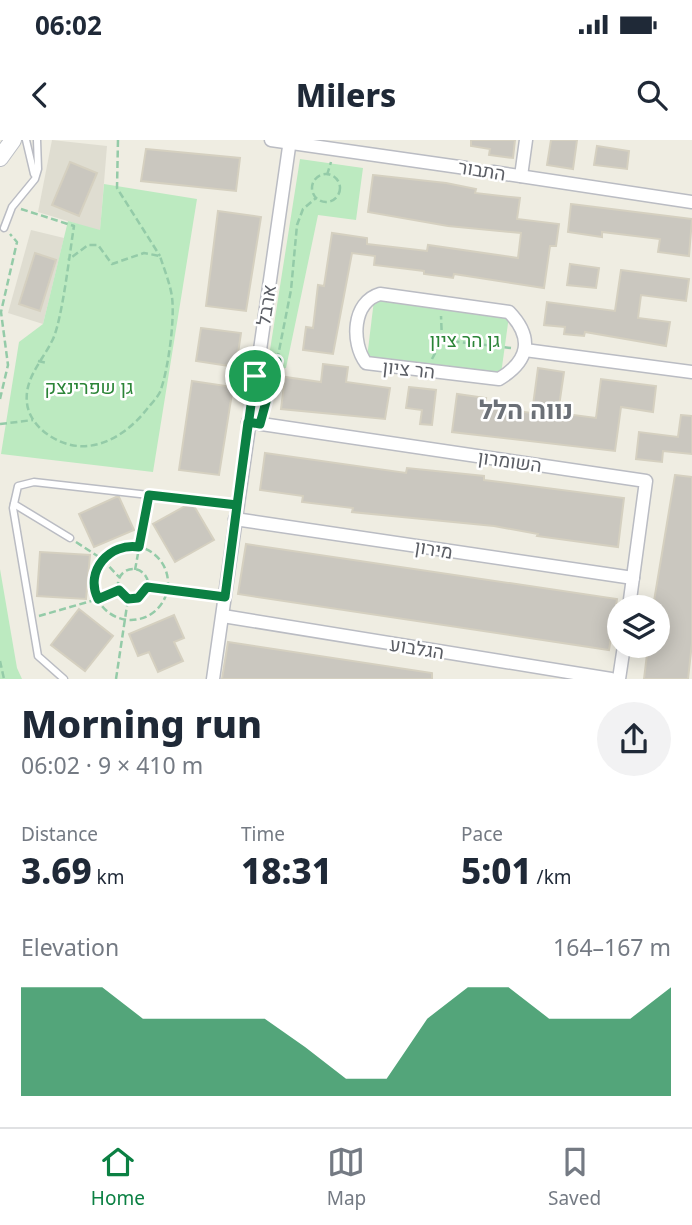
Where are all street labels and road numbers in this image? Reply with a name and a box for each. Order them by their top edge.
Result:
street label: התבור [456,153,508,187]
street label: ארבל [250,283,282,327]
street label: הר ציון [381,353,437,385]
street label: השומרון [476,444,544,478]
street label: מירון [413,533,455,565]
street label: הגלבוע [388,631,446,665]

